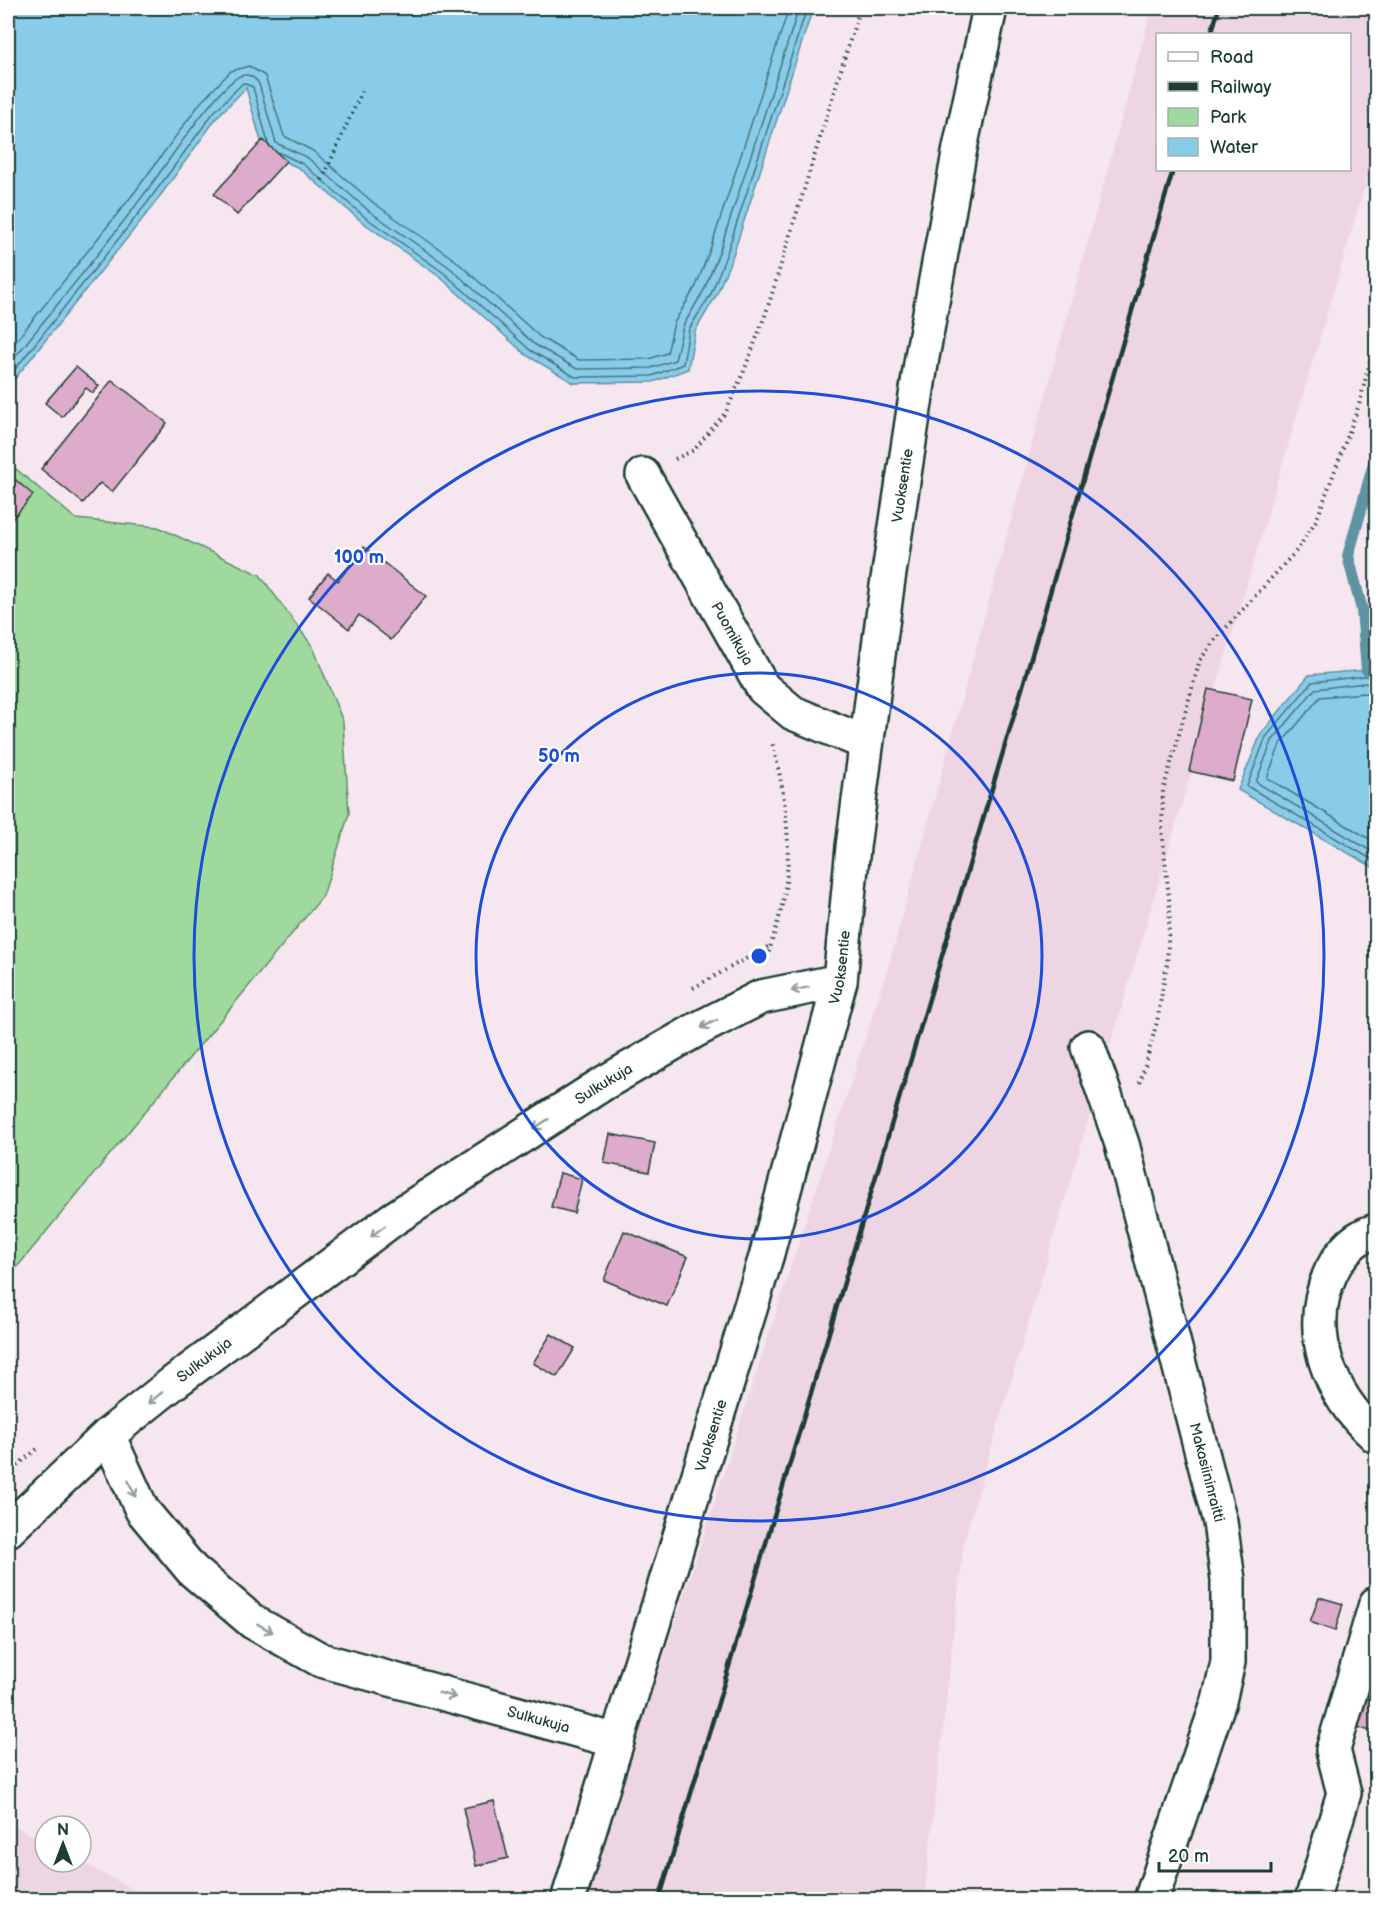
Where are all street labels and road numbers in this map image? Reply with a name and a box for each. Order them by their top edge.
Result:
street label: Vuoksentie [888,447,918,524]
street label: Puomikuja [706,599,757,669]
street label: Vuoksentie [825,929,855,1007]
street label: Sulkukuja [572,1059,636,1109]
street label: Sulkukuja [173,1333,236,1387]
street label: Vuoksentie [691,1397,732,1474]
street label: Makasiininraitti [1185,1421,1229,1524]
street label: Sulkukuja [505,1702,572,1738]

